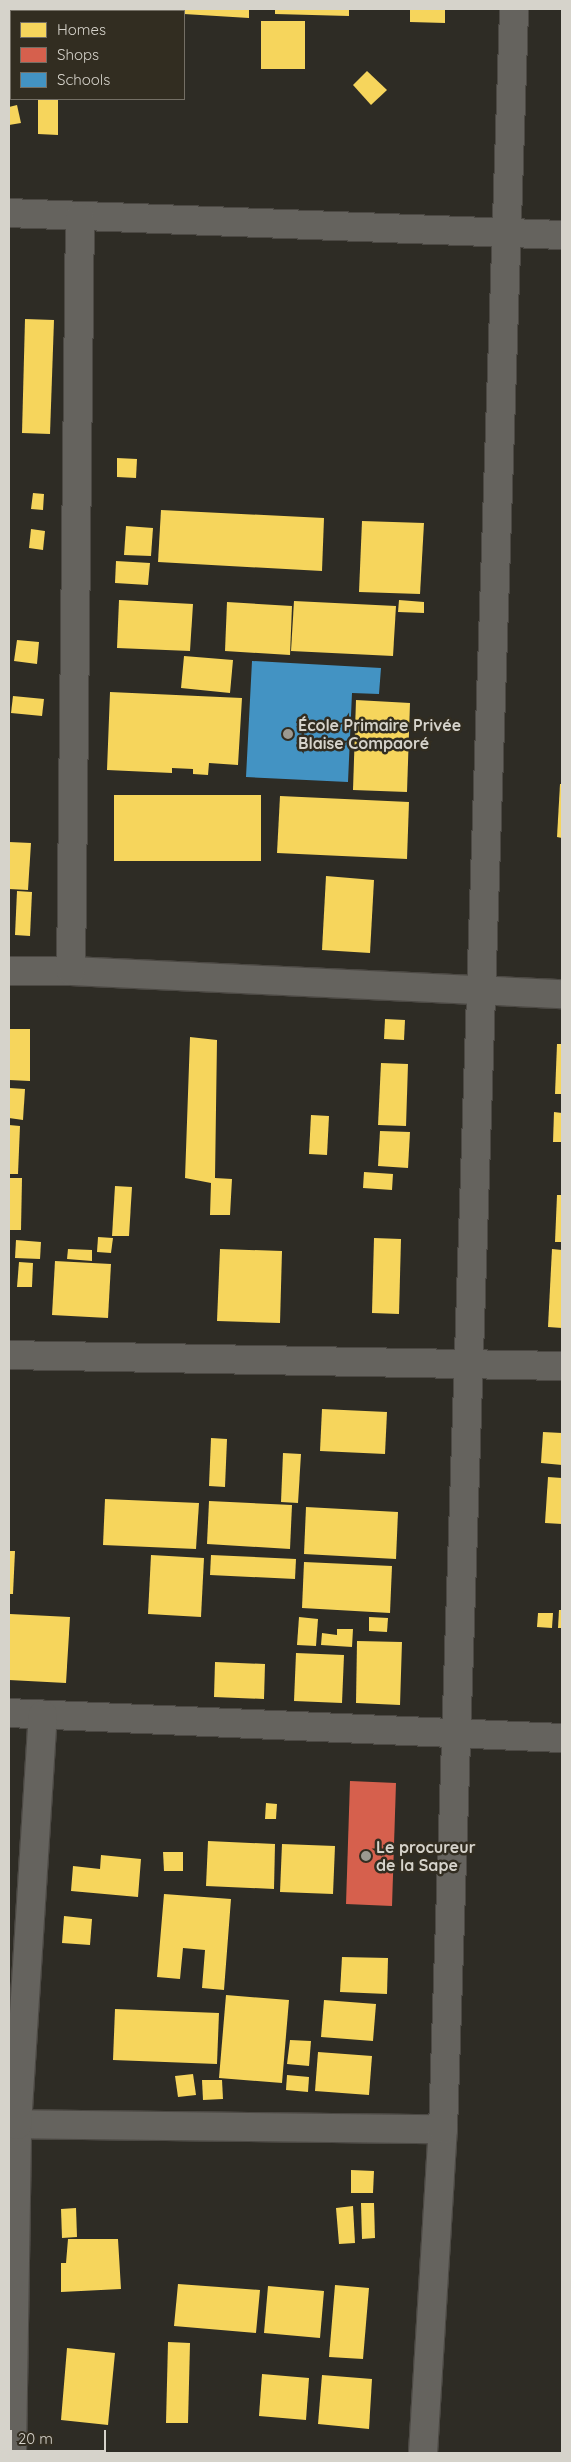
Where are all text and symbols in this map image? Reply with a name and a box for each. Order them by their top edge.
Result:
legend [10,10,185,100]
text: Homes [57,20,106,39]
text: Shops [57,45,99,64]
text: Schools [57,70,110,89]
place label: École Primaire Privée Blaise Compaoré [298,715,461,753]
marker: École Primaire Privée Blaise Compaoré [282,728,294,740]
place label: Le procureur de la Sape [376,1837,476,1875]
marker: Le procureur de la Sape [360,1850,372,1862]
scale bar [12,2420,109,2452]
text: 20 m [18,2429,53,2448]

